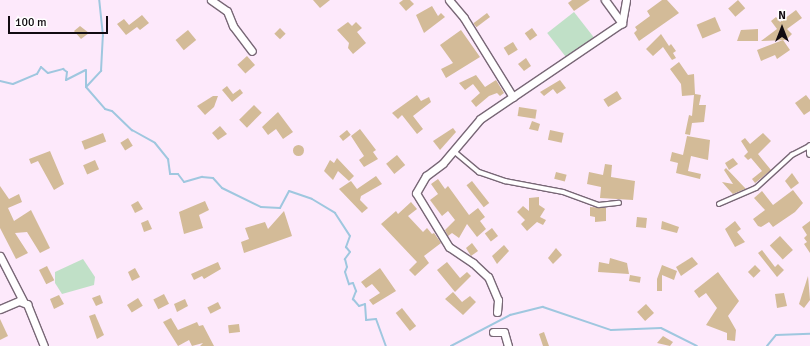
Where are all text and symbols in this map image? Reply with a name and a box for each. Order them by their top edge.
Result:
scale bar [10,8,110,34]
north arrow [762,8,802,48]
text: N [778,9,786,22]
text: 100 m [15,15,47,30]

